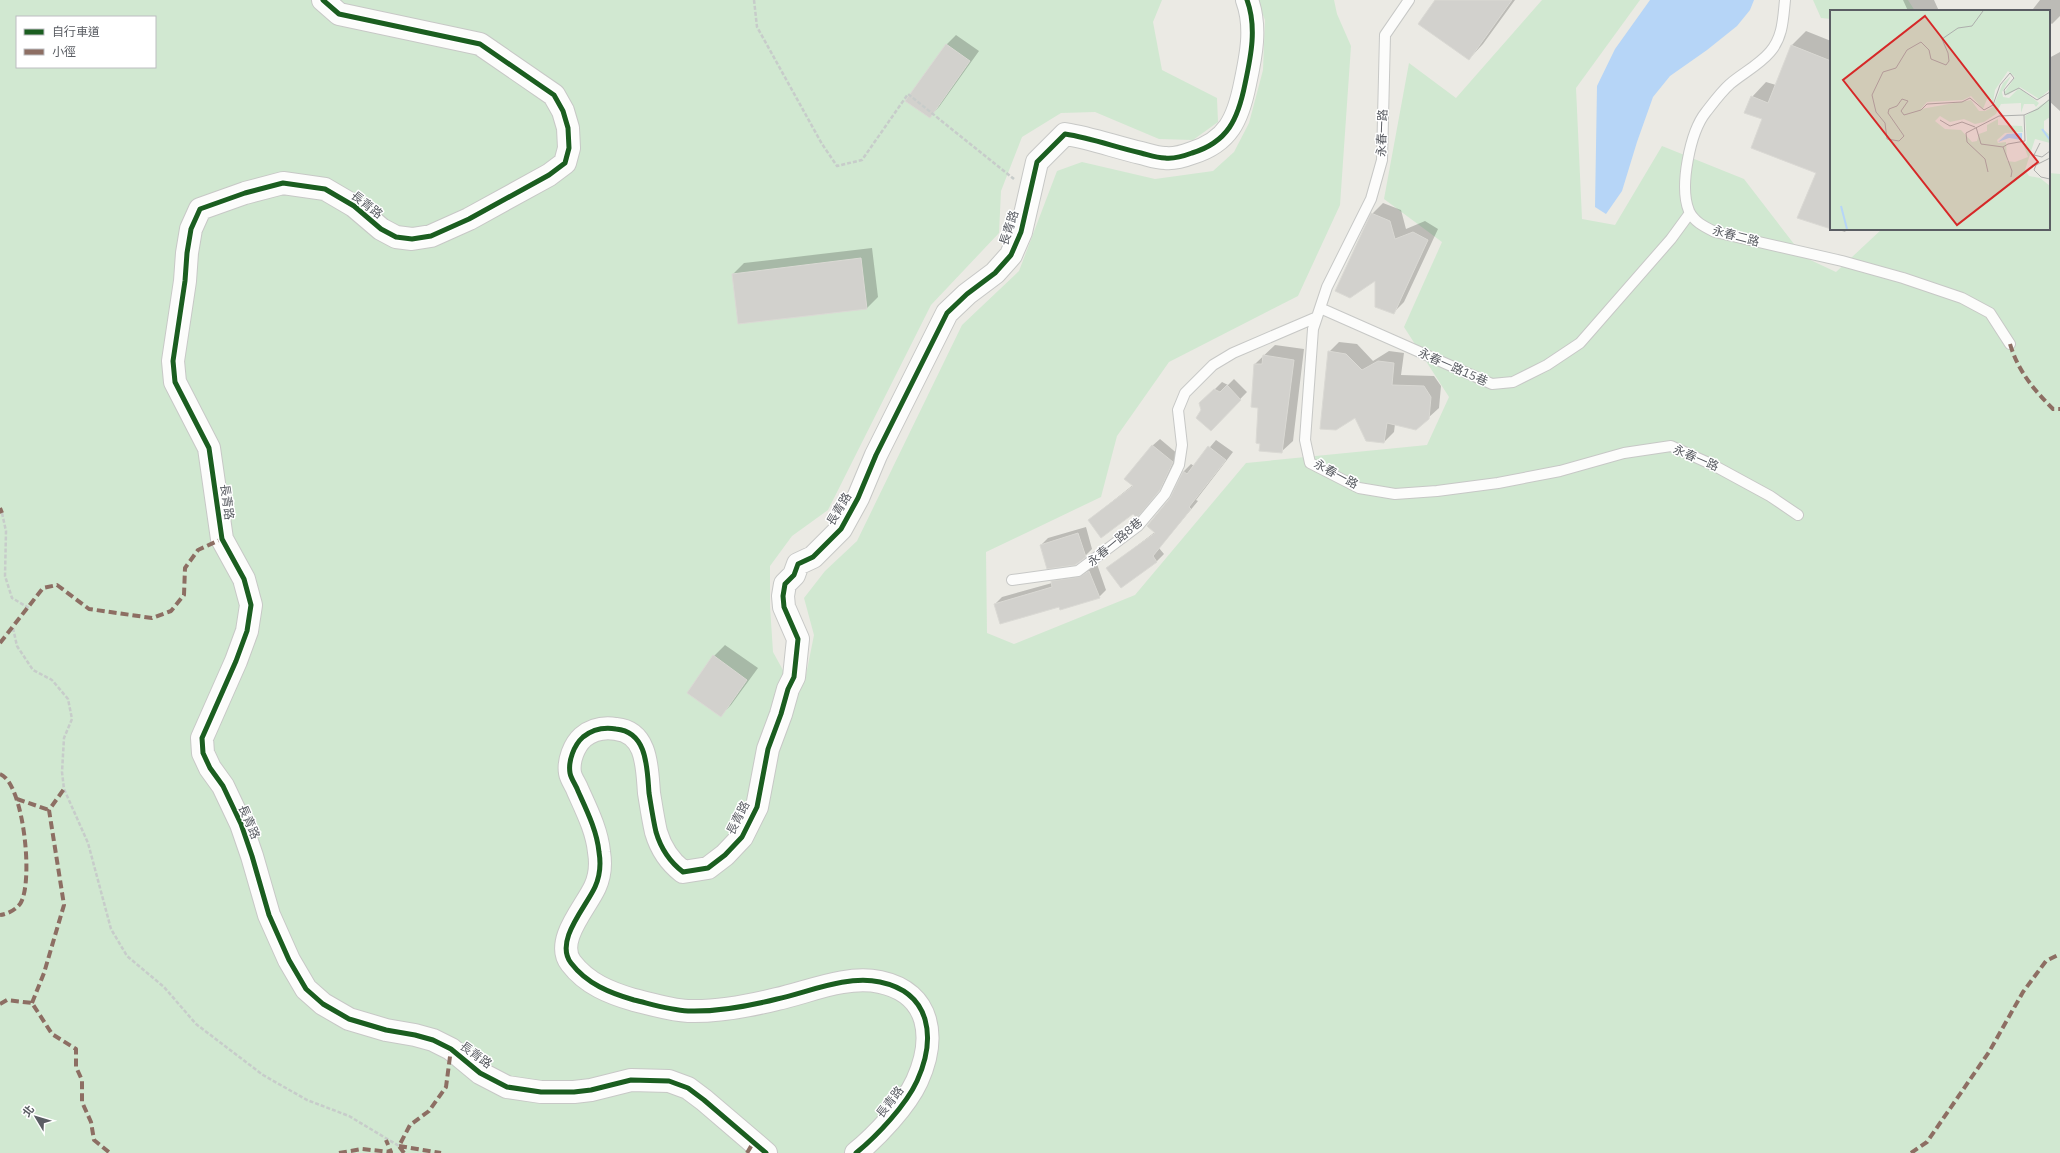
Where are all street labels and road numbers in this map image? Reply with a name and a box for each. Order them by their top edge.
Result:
street label: 永春一路 [1373,109,1390,157]
street label: 長青路 [349,188,386,222]
street label: 長青路 [996,208,1021,247]
street label: 永春二路 [1711,222,1761,249]
street label: 永春一路15巷 [1416,345,1490,389]
street label: 永春一路 [1671,441,1721,474]
street label: 永春一路 [1312,456,1361,491]
street label: 長青路 [218,483,237,521]
street label: 長青路 [823,489,854,528]
street label: 永春一路8巷 [1084,514,1145,569]
street label: 長青路 [723,798,752,837]
street label: 長青路 [236,802,263,841]
street label: 長青路 [457,1038,495,1071]
street label: 長青路 [873,1083,907,1120]

